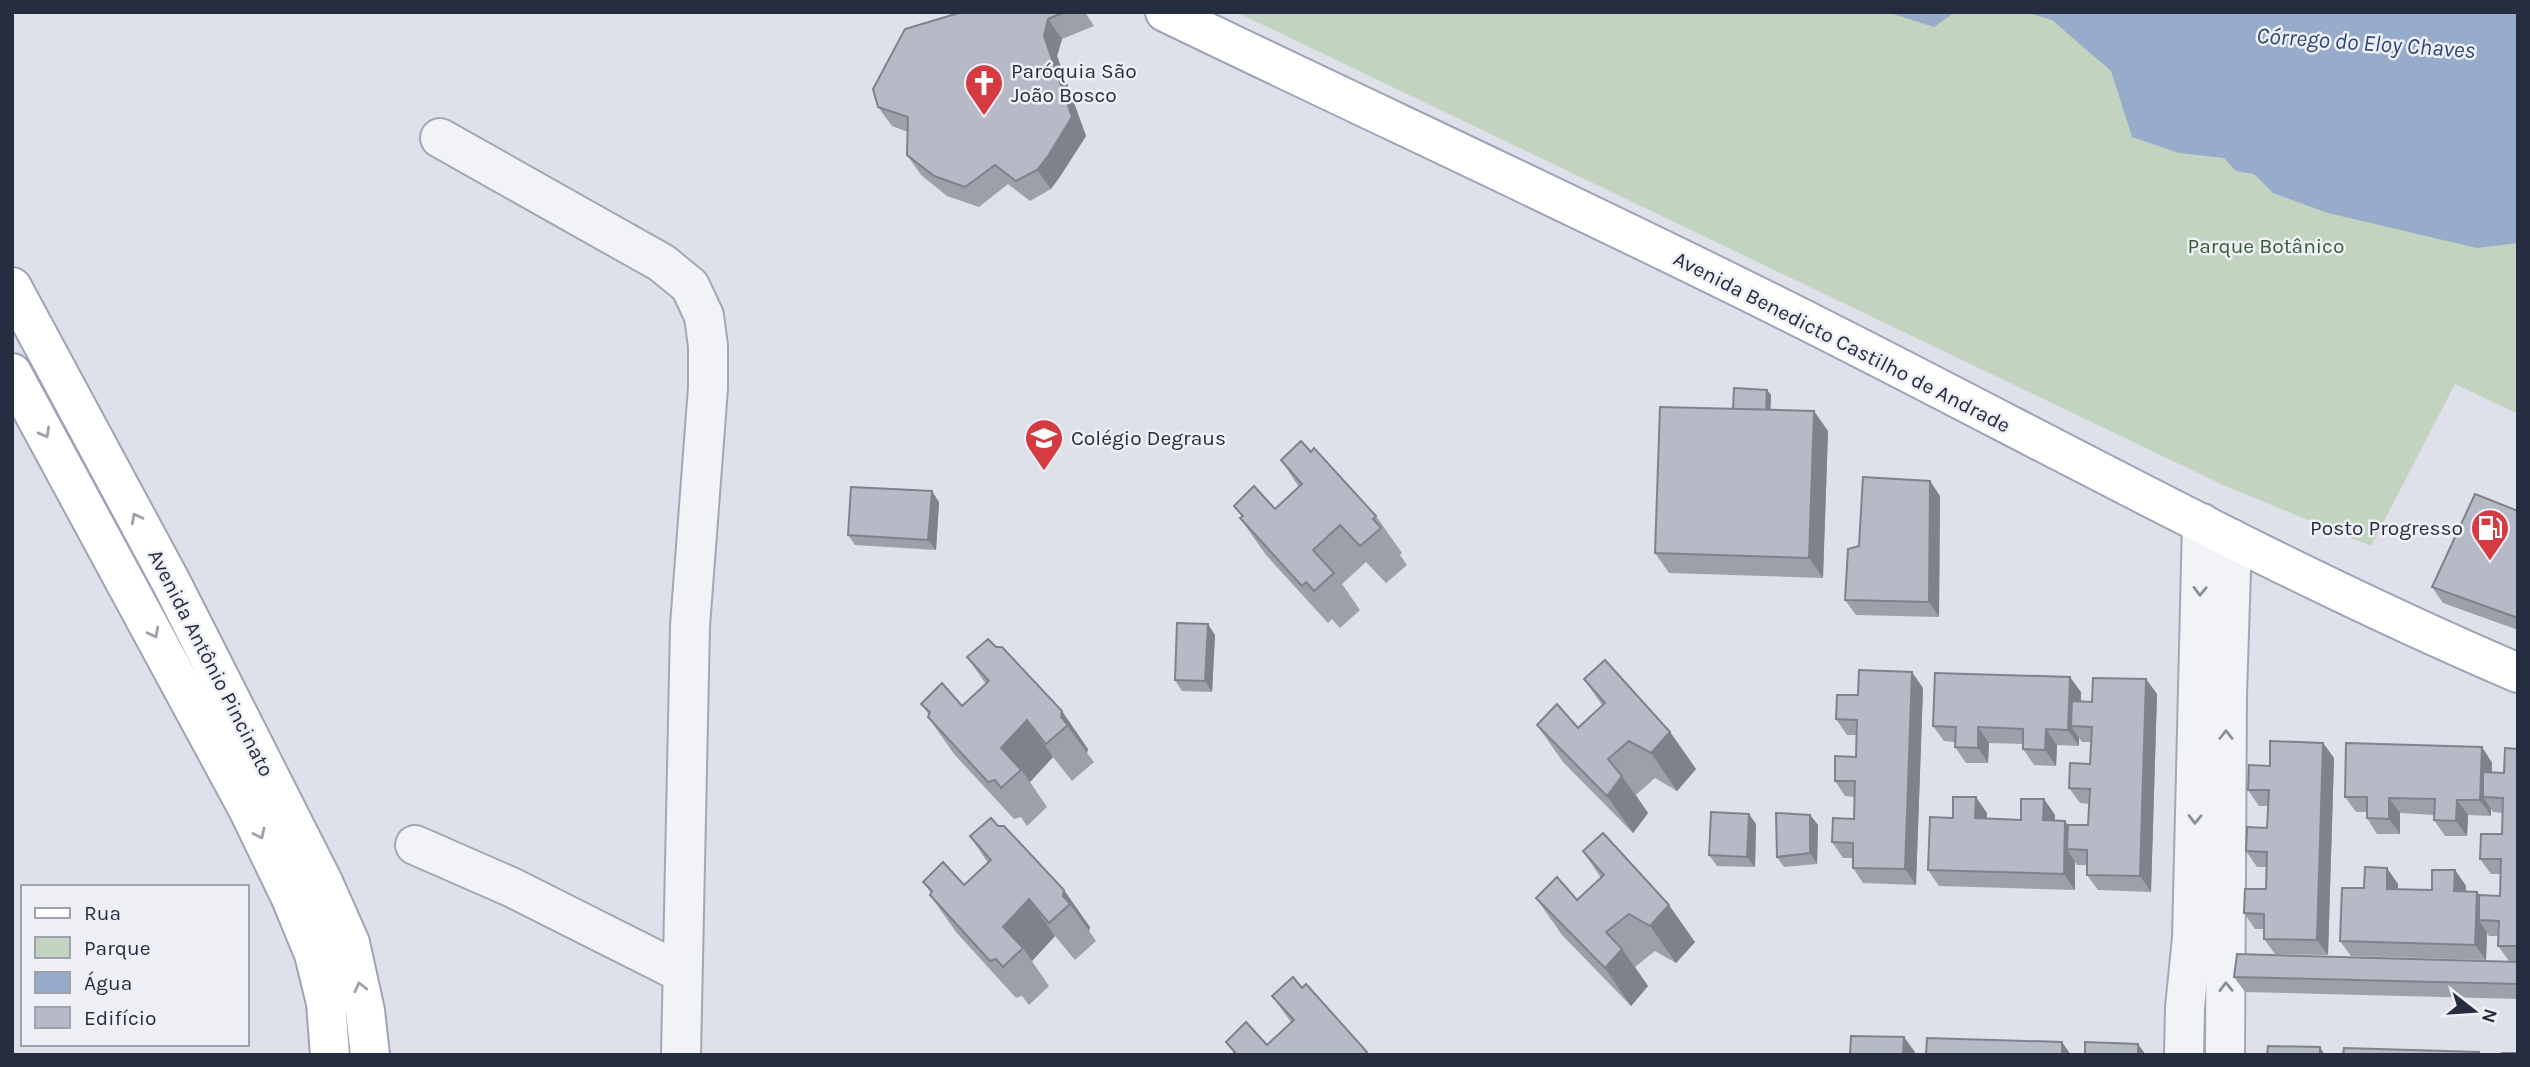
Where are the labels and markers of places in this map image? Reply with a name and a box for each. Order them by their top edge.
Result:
place label: Paróquia São João Bosco [1011,59,1137,107]
church icon: Paróquia São João Bosco [963,62,1005,117]
school or university icon: Colégio Degraus [1023,417,1065,472]
place label: Colégio Degraus [1071,426,1226,450]
fuel station icon: Posto Progresso [2469,507,2511,562]
place label: Posto Progresso [2310,516,2463,540]

